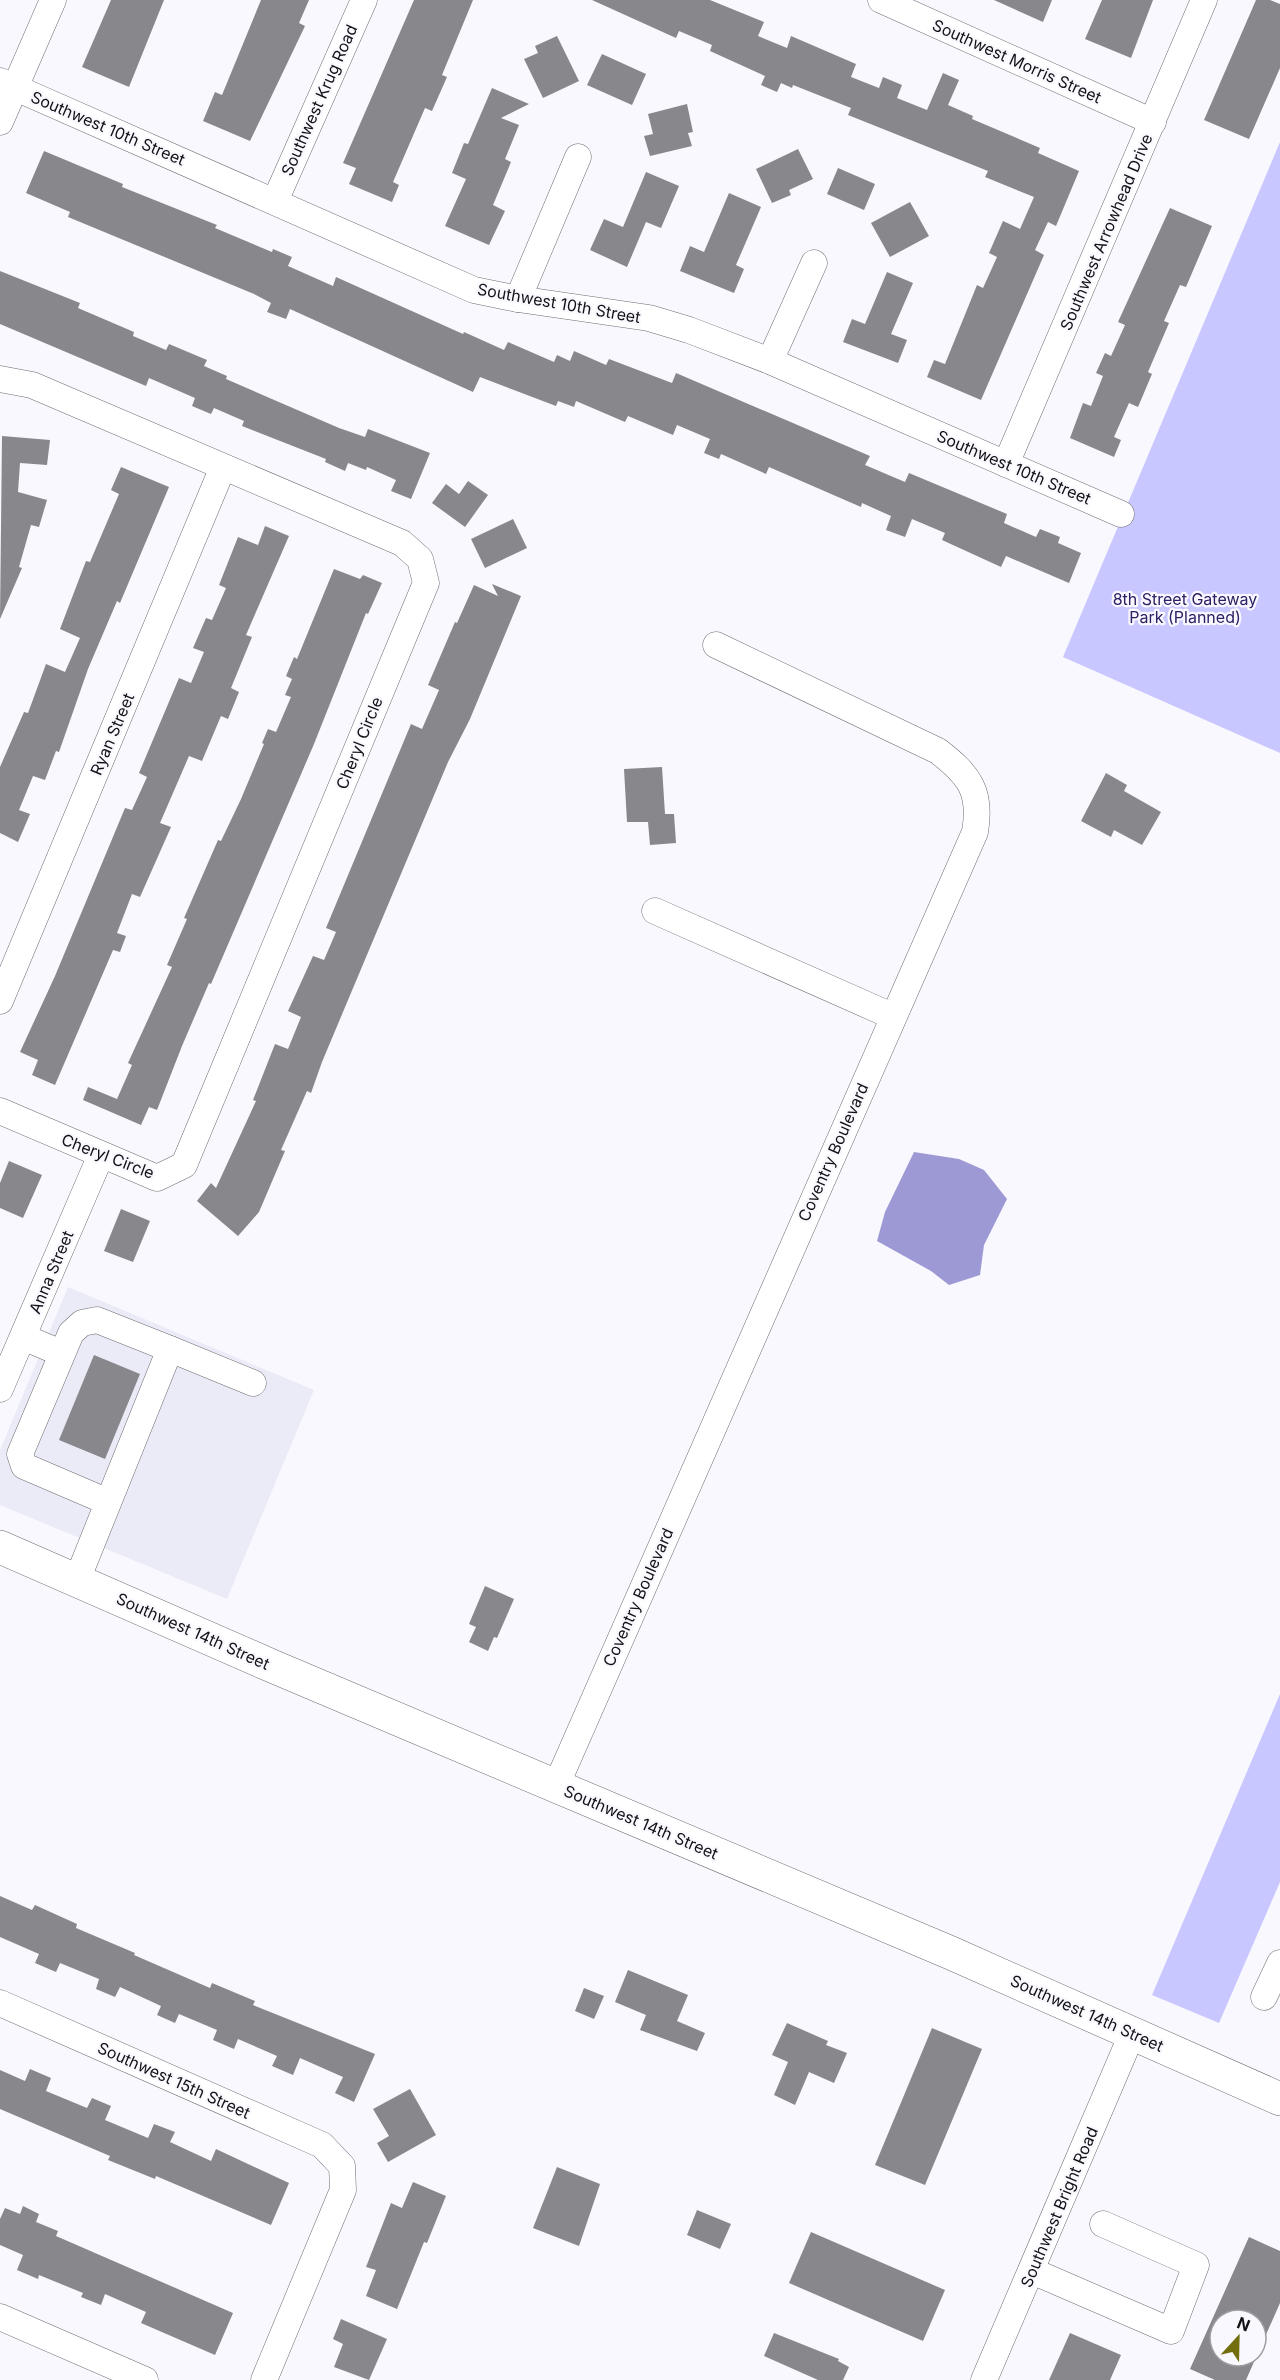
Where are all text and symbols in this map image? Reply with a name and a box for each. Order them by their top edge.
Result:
street label: Southwest Morris Street [929,15,1105,107]
street label: Southwest Krug Road [277,21,361,179]
street label: Southwest 10th Street [28,86,188,170]
street label: Southwest Arrowhead Drive [1055,131,1157,333]
street label: Southwest 10th Street [476,279,642,327]
street label: Southwest 10th Street [934,425,1094,509]
park label: 8th Street Gateway Park (Planned) [1113,589,1257,627]
street label: Ryan Street [86,690,138,778]
street label: Cheryl Circle [331,694,387,792]
street label: Coventry Boulevard [794,1080,872,1224]
street label: Cheryl Circle [59,1129,157,1183]
street label: Anna Street [24,1227,78,1317]
street label: Coventry Boulevard [599,1525,677,1669]
street label: Southwest 14th Street [113,1588,273,1674]
street label: Southwest 14th Street [561,1780,721,1864]
street label: Southwest 14th Street [1007,1970,1167,2056]
street label: Southwest 15th Street [95,2037,253,2123]
street label: Southwest Bright Road [1016,2124,1102,2290]
north arrow [1208,2308,1268,2368]
text: N [1234,2313,1253,2336]

